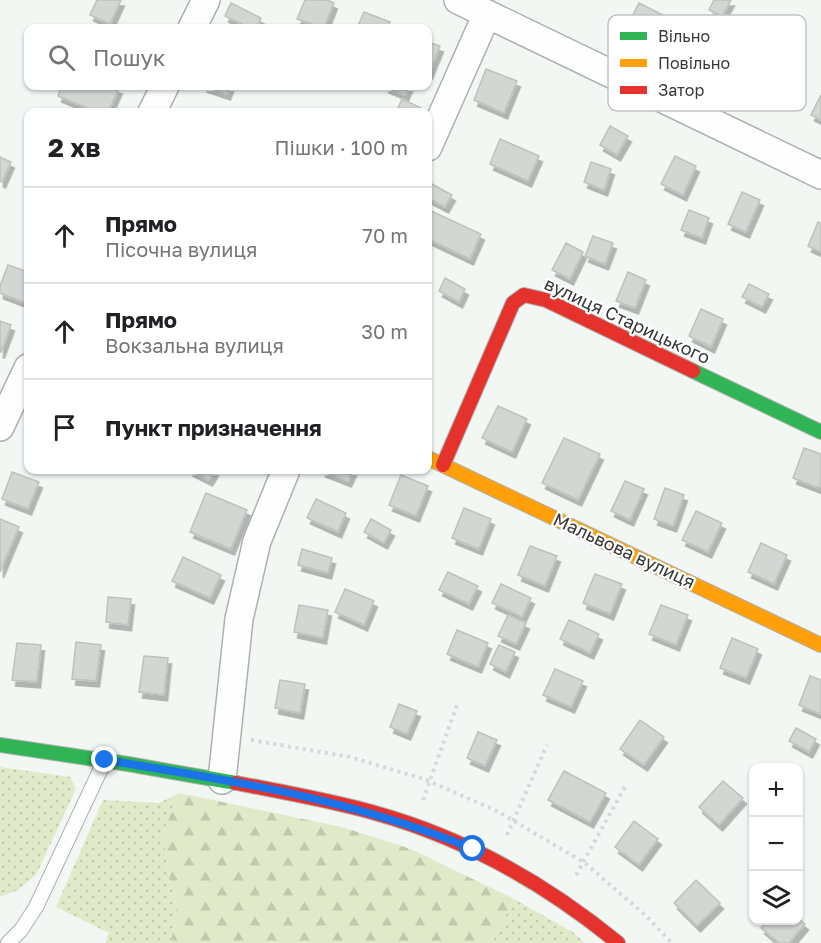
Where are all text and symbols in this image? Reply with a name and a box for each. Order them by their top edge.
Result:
legend [608,15,806,111]
search box [24,24,432,90]
text: Вільно [658,26,710,46]
icon: search [45,41,78,74]
text: Пошук [93,44,166,71]
text: Повільно [658,53,730,73]
text: Затор [658,80,704,100]
text: 2 хв [48,132,101,163]
text: Пішки · 100 m [275,135,408,159]
text: Прямо [105,210,177,237]
icon: ahead [48,219,81,252]
text: 70 m [362,223,408,247]
text: Пісочна вулиця [105,237,257,261]
street label: вулиця Старицького [541,272,714,368]
text: Прямо [105,306,177,333]
icon: ahead [48,315,81,348]
text: 30 m [361,319,408,343]
text: Вокзальна вулиця [105,333,284,357]
icon: arrive [48,411,81,444]
text: Пункт призначення [105,414,322,441]
street label: Мальвова вулиця [550,508,699,593]
route end [91,746,117,772]
map controls [749,763,803,925]
button: + [749,763,803,817]
button: − [749,817,803,871]
route start [459,835,485,861]
button: layers [749,871,803,925]

